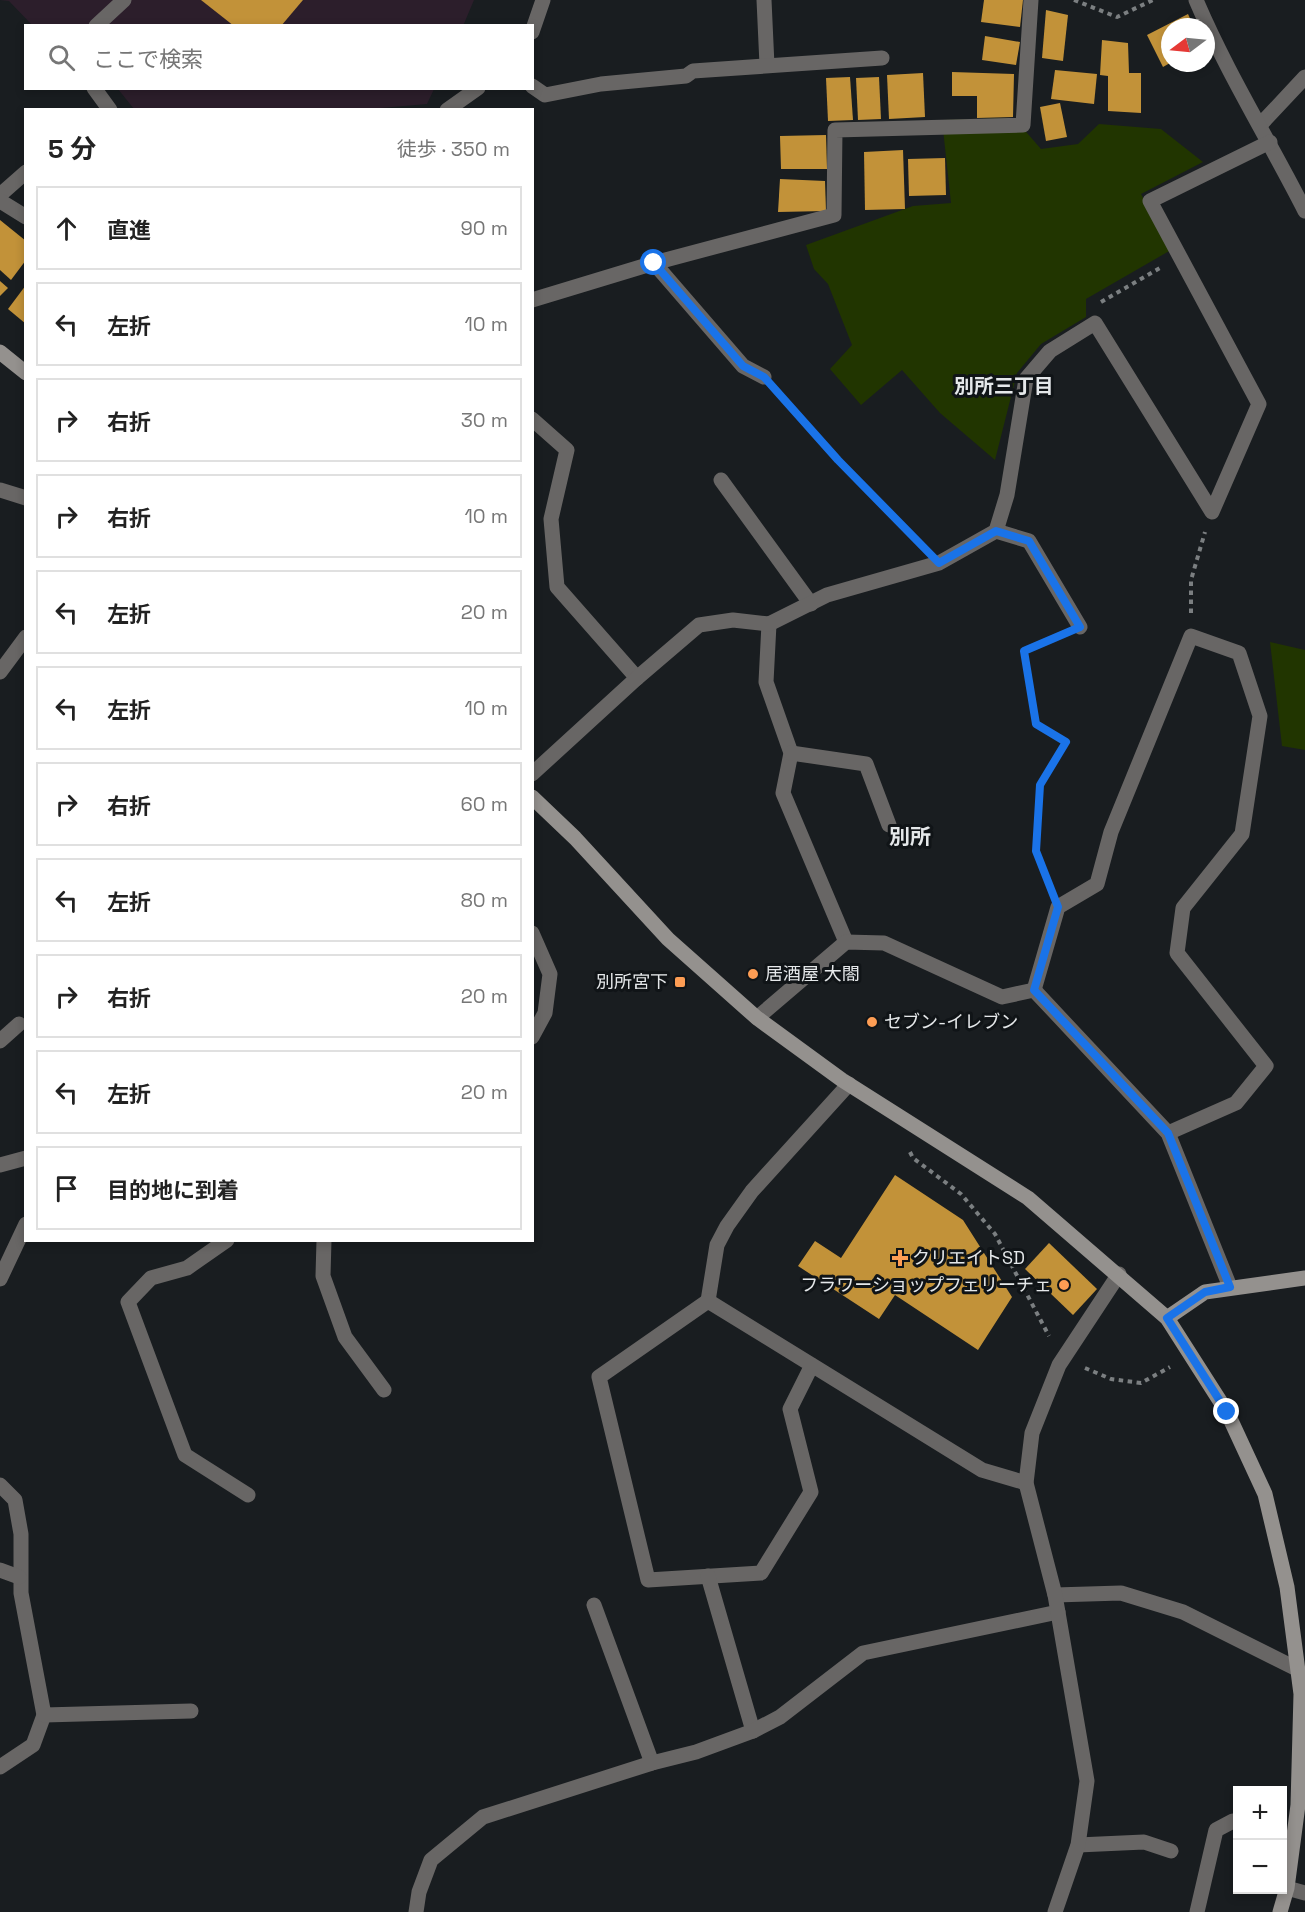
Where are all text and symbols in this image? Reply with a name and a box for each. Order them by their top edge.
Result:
north arrow [1161,18,1215,72]
search box [24,24,534,90]
icon: search [45,41,78,74]
text: ここで検索 [93,45,203,73]
text: 5 分 [48,132,96,166]
text: 徒歩 · 350 m [397,136,510,162]
icon: ahead [50,212,83,245]
text: 90 m [461,215,508,241]
text: 直進 [107,216,151,244]
route start [640,249,666,275]
icon: left [50,308,83,341]
text: 10 m [464,311,508,337]
text: 左折 [107,312,151,340]
district label: 別所三丁目 [954,373,1054,399]
icon: right [50,404,83,437]
text: 30 m [461,407,508,433]
text: 右折 [107,408,151,436]
icon: right [50,500,83,533]
text: 10 m [464,503,508,529]
text: 右折 [107,504,151,532]
icon: left [50,596,83,629]
text: 20 m [461,599,508,625]
text: 左折 [107,600,151,628]
icon: left [50,692,83,725]
text: 10 m [464,695,508,721]
text: 左折 [107,696,151,724]
icon: right [50,788,83,821]
text: 60 m [461,791,508,817]
text: 右折 [107,792,151,820]
district label: 別所 [889,823,931,850]
icon: left [50,884,83,917]
text: 80 m [460,887,508,913]
text: 左折 [107,888,151,916]
place label: 居酒屋 大閤 [765,962,860,985]
marker: 居酒屋 大閤 [746,967,760,981]
place label: 別所宮下 [596,970,668,993]
marker: 別所宮下 [673,975,687,989]
icon: right [50,980,83,1013]
text: 20 m [461,983,508,1009]
text: 右折 [107,984,151,1012]
place label: セブン-イレブン [884,1010,1018,1033]
marker: セブン-イレブン [865,1015,879,1029]
icon: left [50,1076,83,1109]
text: 20 m [461,1079,508,1105]
text: 左折 [107,1080,151,1108]
icon: arrive [50,1172,83,1205]
text: 目的地に到着 [107,1176,239,1204]
place label: クリエイトSD [912,1246,1025,1269]
marker: クリエイトSD [893,1251,907,1265]
place label: フラワーショップフェリーチェ [800,1273,1052,1296]
marker: フラワーショップフェリーチェ [1057,1278,1071,1292]
route end [1213,1398,1239,1424]
map controls [1233,1786,1287,1894]
button: + [1233,1786,1287,1840]
button: − [1233,1840,1287,1894]

